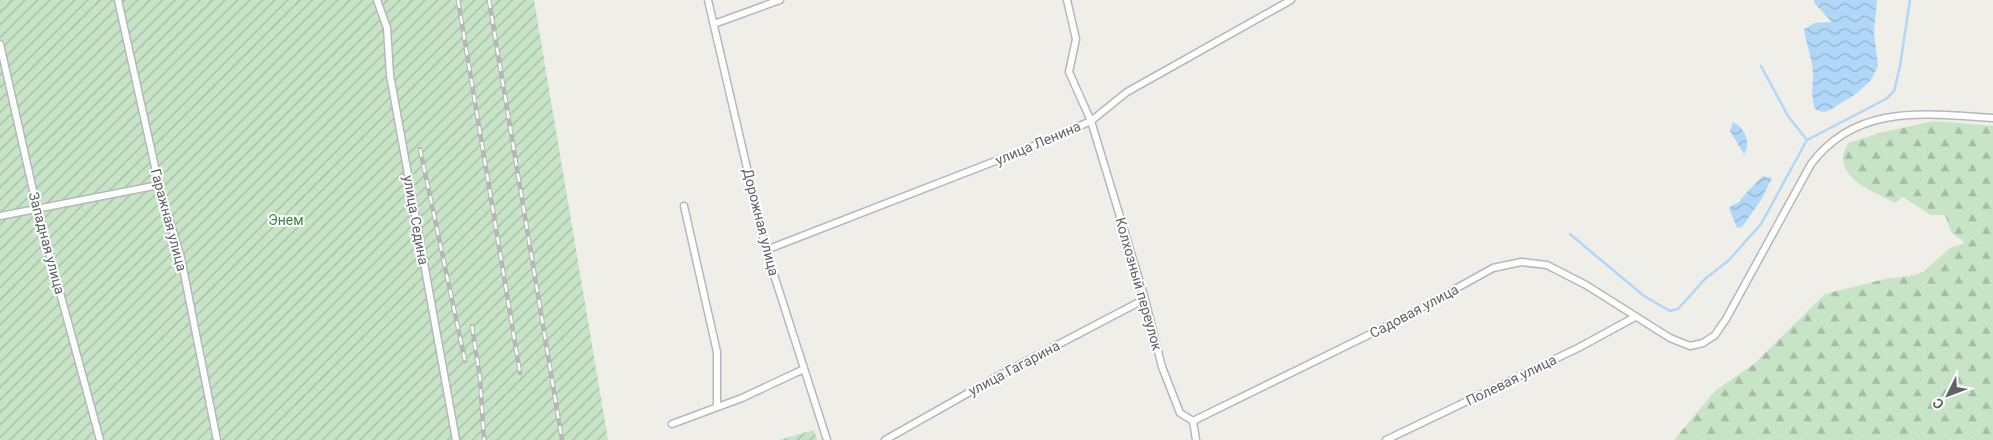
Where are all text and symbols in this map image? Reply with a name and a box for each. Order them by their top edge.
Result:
street label: улица Ленина [993,118,1083,168]
street label: Гаражная улица [148,167,190,273]
street label: Дорожная улица [740,167,782,277]
street label: улица Седина [400,174,432,266]
street label: Западная улица [26,190,68,296]
park label: Энем [268,212,304,228]
street label: Колхозный переулок [1112,216,1166,353]
street label: Садовая улица [1367,281,1461,341]
street label: улица Гагарина [966,337,1062,399]
street label: Полевая улица [1463,351,1559,409]
north arrow [1923,370,1973,420]
text: С [1929,395,1947,412]

